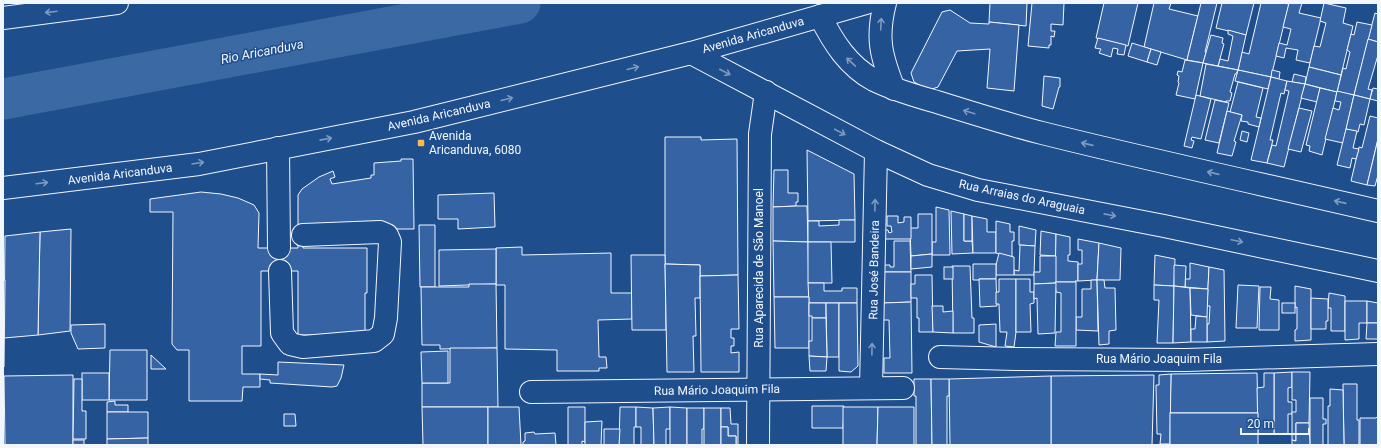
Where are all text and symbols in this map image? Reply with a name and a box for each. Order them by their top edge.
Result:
one-way arrow [45,8,58,16]
street label: Avenida Aricanduva [700,14,806,56]
one-way arrow [878,18,885,31]
water label: Rio Aricanduva [219,36,305,67]
one-way arrow [845,58,856,67]
one-way arrow [626,63,639,71]
one-way arrow [719,69,731,76]
one-way arrow [500,95,513,102]
street label: Avenida Aricanduva [386,96,492,134]
one-way arrow [963,108,976,115]
place label: Avenida Aricanduva, 6080 [429,129,521,157]
one-way arrow [834,129,846,137]
one-way arrow [319,135,332,143]
marker: Avenida Aricanduva, 6080 [416,138,426,148]
one-way arrow [1080,140,1093,148]
one-way arrow [191,159,204,167]
street label: Avenida Aricanduva [67,161,173,187]
one-way arrow [1207,169,1220,177]
street label: Rua Arraias do Araguaia [958,177,1086,217]
one-way arrow [35,180,48,187]
street label: Rua Aparecida de São Manoel [752,188,766,348]
one-way arrow [1334,198,1347,206]
one-way arrow [871,199,879,212]
one-way arrow [1103,212,1116,220]
street label: Rua José Bandeira [866,220,882,320]
one-way arrow [1230,238,1243,246]
one-way arrow [868,343,875,356]
street label: Rua Mário Joaquim Fila [1096,352,1222,366]
street label: Rua Mário Joaquim Fila [654,382,780,398]
scale bar [1241,410,1309,436]
text: 20 m [1247,417,1274,431]

